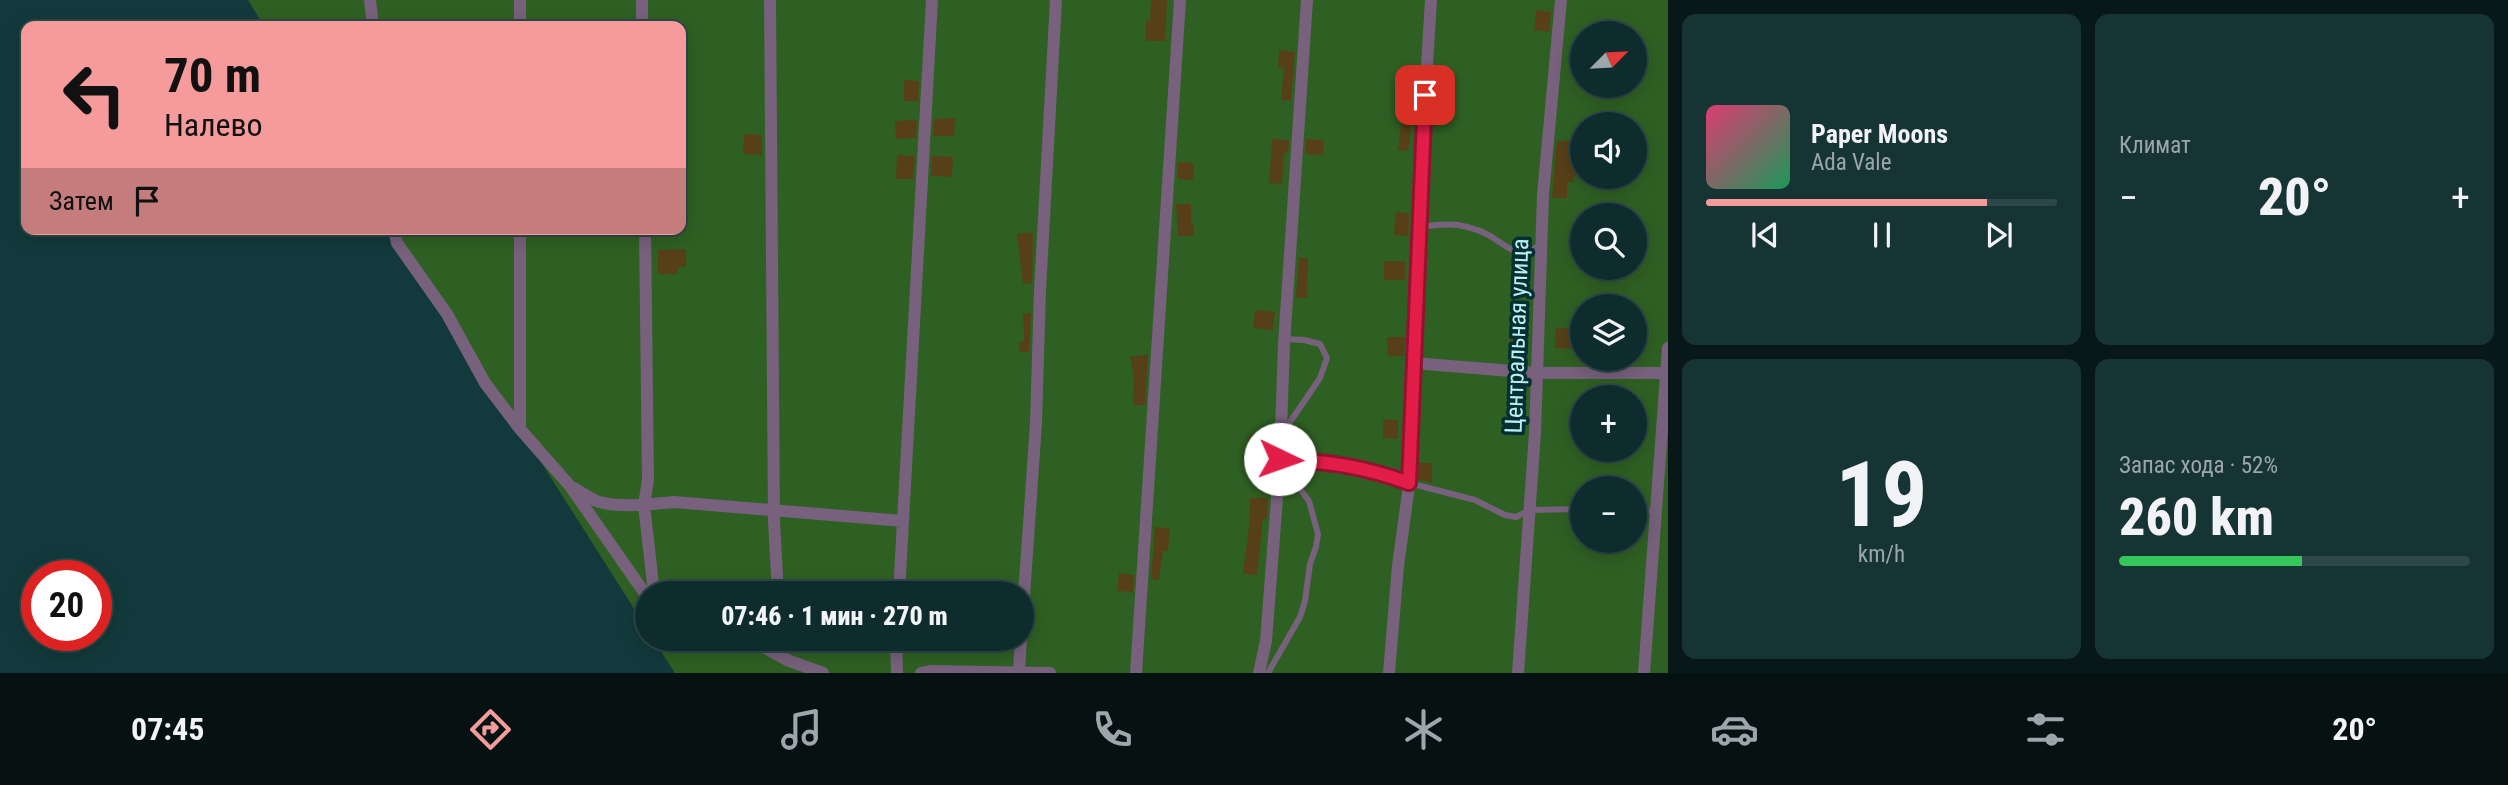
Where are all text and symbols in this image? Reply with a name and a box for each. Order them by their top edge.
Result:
north arrow [1570,21,1647,98]
map controls [1570,21,1647,553]
text: 70 m [164,47,261,104]
icon: left [49,49,140,140]
pin [1395,65,1455,125]
icon: arrive [1406,76,1444,114]
text: Налево [164,106,263,144]
button: sound [1570,112,1647,189]
text: Paper Moons [1811,119,1948,149]
text: Климат [2119,132,2191,159]
text: Ada Vale [1811,149,1891,176]
text: 20° [2258,167,2331,228]
text: − [2119,176,2138,220]
text: + [2451,176,2470,220]
icon: arrive [128,182,166,220]
text: Затем [49,186,114,216]
button: search [1570,203,1647,280]
icon: previous [1746,216,1784,254]
icon: pause [1863,216,1901,254]
icon: next [1980,216,2018,254]
street label: Центральная улица [1500,238,1534,434]
button: layers [1570,294,1647,371]
button: + [1570,385,1647,462]
position arrow [1243,422,1317,496]
text: 19 [1836,442,1927,548]
text: Запас хода · 52% [2119,452,2278,479]
button: − [1570,476,1647,553]
text: 260 km [2119,487,2274,548]
text: km/h [1858,541,1905,568]
speed limit sign: 20 [21,560,112,651]
text: 07:46 · 1 мин · 270 m [721,601,948,631]
icon: directions [466,705,515,754]
icon: music [777,705,826,754]
icon: phone [1088,705,1137,754]
icon: climate [1399,705,1448,754]
icon: car [1710,705,1759,754]
icon: filters [2021,705,2070,754]
text: 07:45 [131,710,204,748]
text: 20° [2332,710,2377,748]

